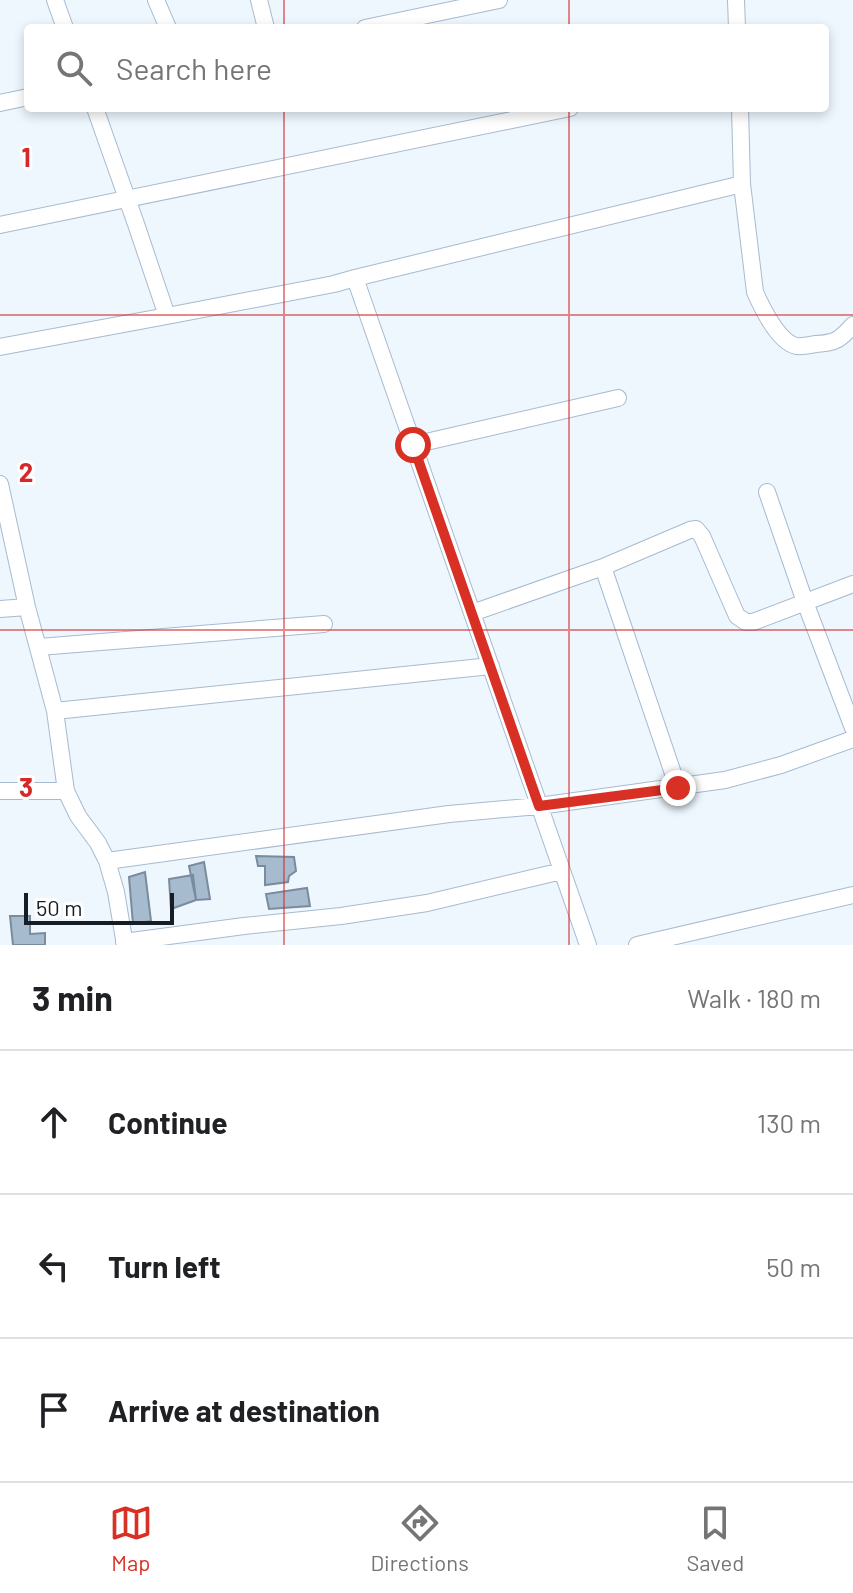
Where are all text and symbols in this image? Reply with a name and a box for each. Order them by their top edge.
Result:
search box [24,24,829,112]
icon: search [52,46,96,90]
text: Search here [116,50,272,86]
text: 1 [21,141,31,172]
route start [395,427,431,463]
text: 2 [19,456,33,487]
route end [660,770,696,806]
text: 3 [19,771,33,802]
scale bar [24,889,174,925]
text: 50 m [36,894,82,920]
text: 3 min [32,977,113,1018]
text: Walk · 180 m [687,982,821,1013]
icon: ahead [32,1100,76,1144]
text: Continue [108,1104,228,1140]
text: 130 m [757,1107,821,1138]
icon: left [32,1244,76,1288]
text: Turn left [108,1248,221,1284]
text: 50 m [766,1251,821,1282]
icon: arrive [32,1388,76,1432]
text: Arrive at destination [108,1392,380,1428]
tab: Map [109,1501,153,1575]
tab: Directions [370,1501,469,1575]
tab: Saved [686,1501,744,1575]

